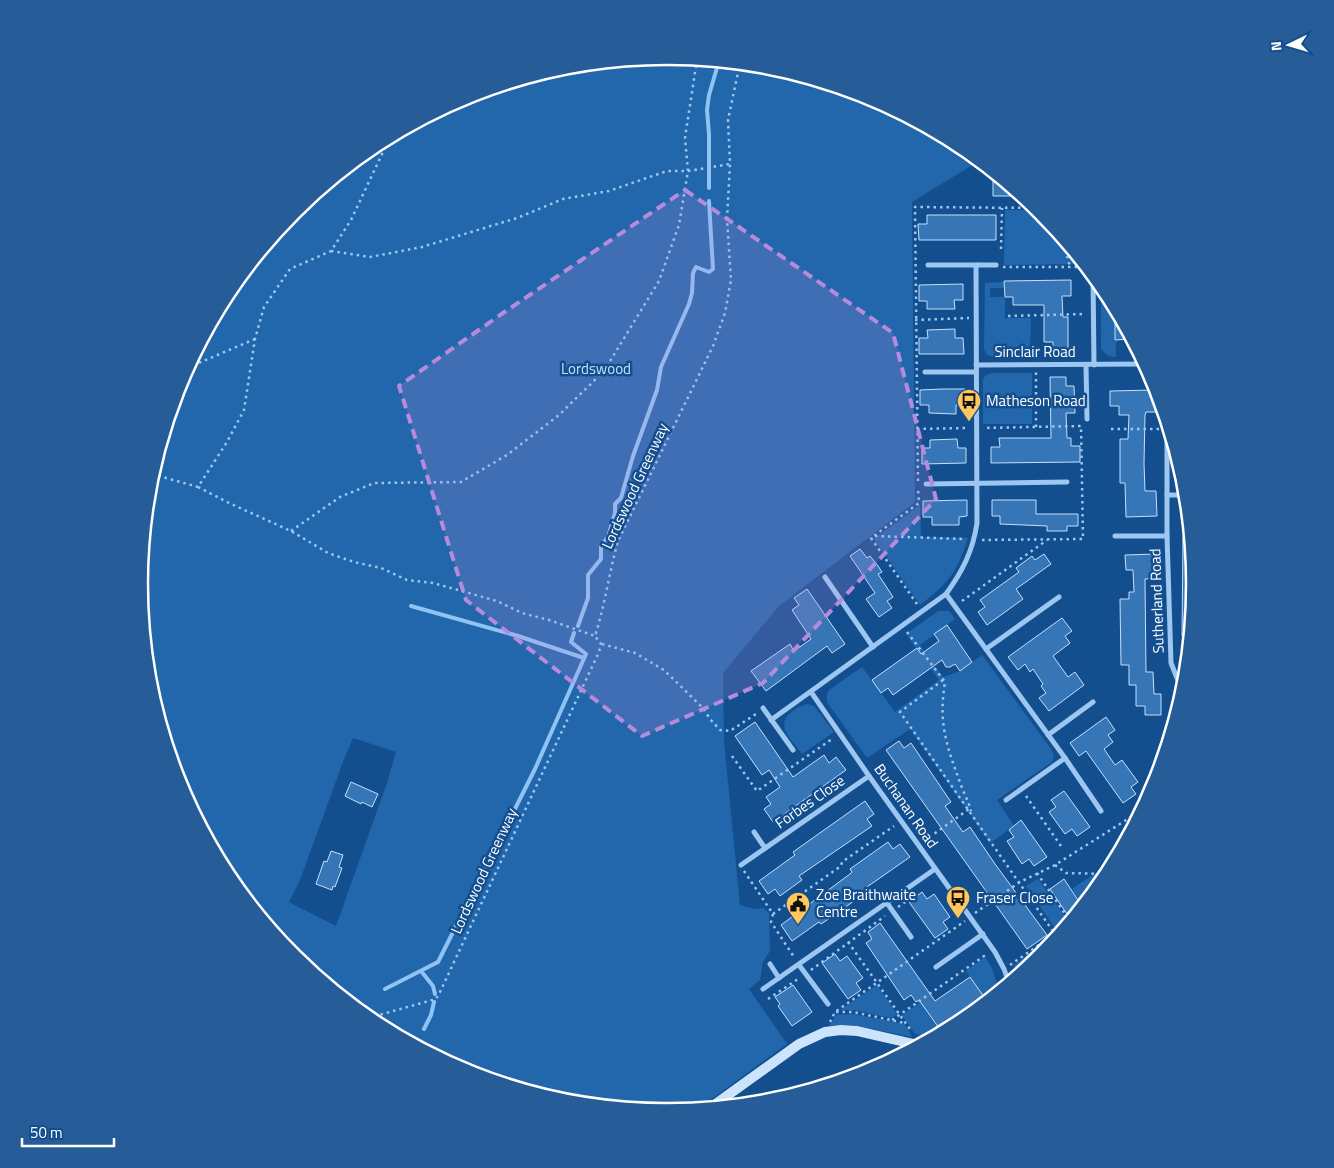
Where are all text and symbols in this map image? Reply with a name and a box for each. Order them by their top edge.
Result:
north arrow [1264,20,1314,70]
text: N [1265,40,1286,52]
street label: Sinclair Road [994,340,1076,363]
park label: Lordswood [561,357,631,380]
bus stop icon: Matheson Road [956,388,982,422]
place label: Matheson Road [986,389,1086,412]
street label: Lordswood Greenway [595,419,674,553]
street label: Sutherland Road [1143,548,1170,654]
street label: Buchanan Road [869,759,944,853]
street label: Forbes Close [770,769,849,834]
street label: Lordswood Greenway [444,804,523,938]
place label: Zoe Braithwaite Centre [816,883,916,923]
bus stop icon: Fraser Close [945,885,971,919]
place label: Fraser Close [976,886,1053,909]
public building icon: Zoe Braithwaite Centre [785,891,811,925]
scale bar [22,1116,115,1148]
text: 50 m [30,1121,63,1144]

